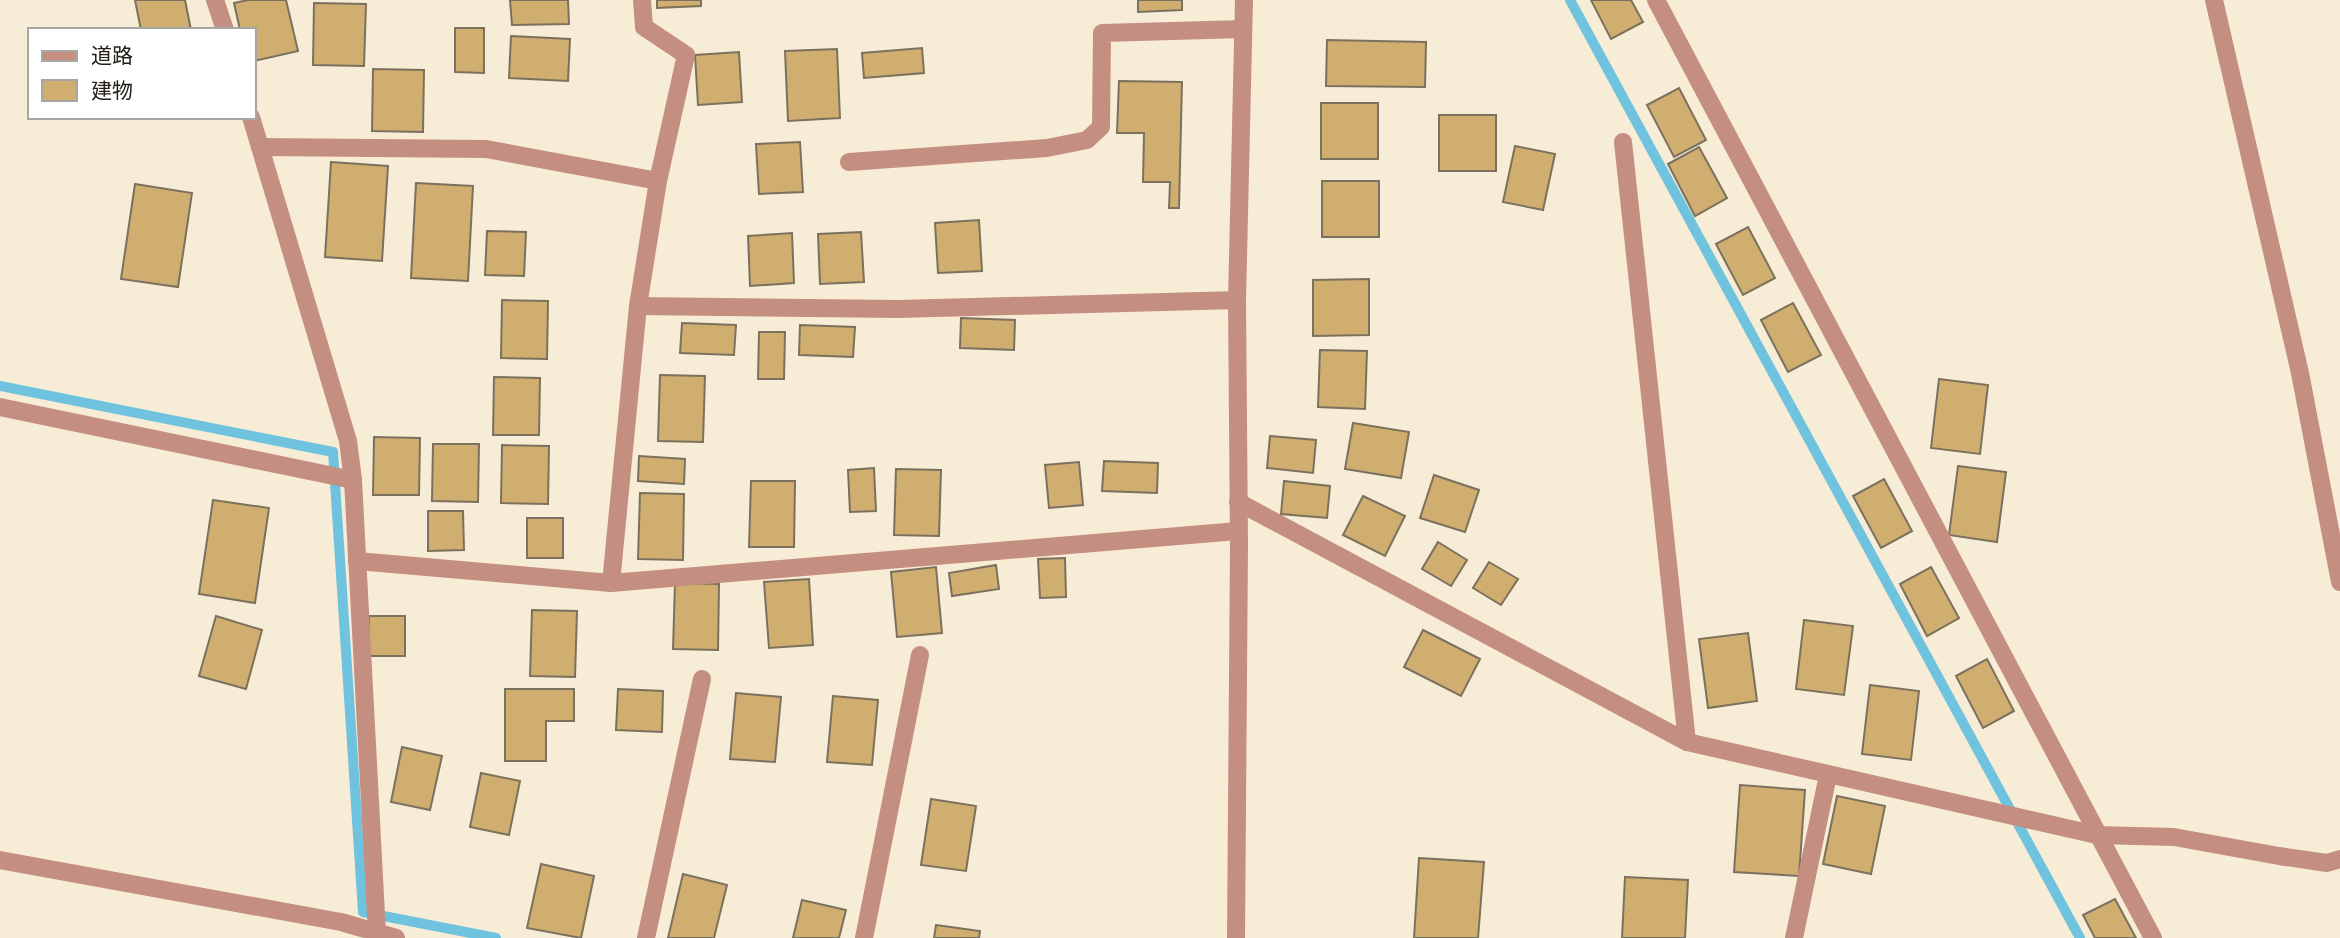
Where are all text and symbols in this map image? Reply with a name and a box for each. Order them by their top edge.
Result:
legend [28,28,256,119]
text: 道路 [91,43,133,68]
text: 建物 [91,78,133,103]

